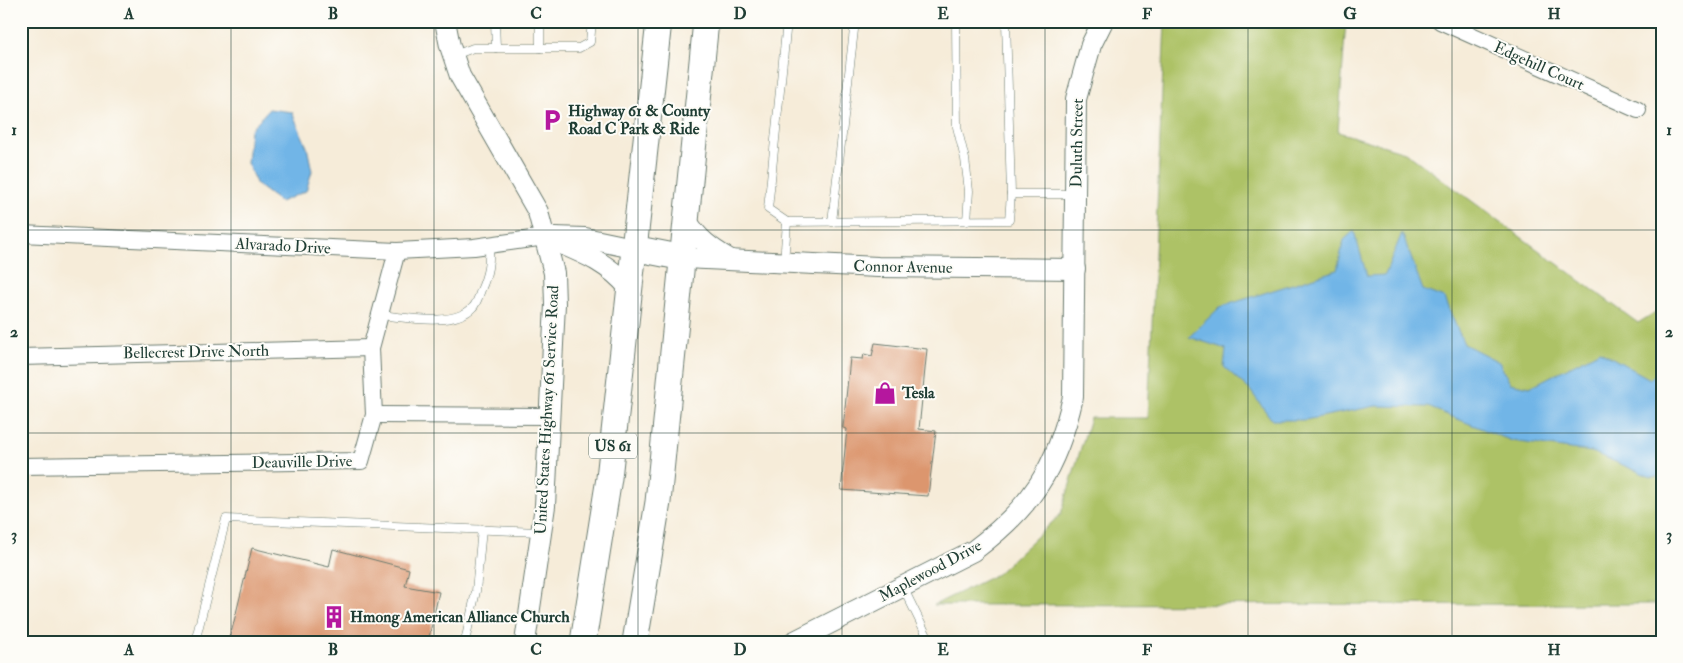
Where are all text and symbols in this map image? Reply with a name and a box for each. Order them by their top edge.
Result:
text: A [123,4,135,24]
text: B [328,4,338,24]
text: C [530,4,542,24]
text: D [733,4,747,24]
text: E [937,4,949,24]
text: F [1142,4,1152,24]
text: G [1343,4,1357,24]
text: H [1547,4,1561,24]
street label: Edgehill Court [1491,37,1587,95]
street label: Duluth Street [1066,98,1088,188]
place label: Highway 61 & County Road C Park & Ride [568,101,711,139]
parking icon: Highway 61 & County Road C Park & Ride [539,107,565,133]
text: 1 [11,120,17,140]
text: 1 [1666,120,1672,140]
street label: Alvarado Drive [234,233,332,259]
street label: Connor Avenue [853,256,953,278]
street label: United States Highway 61 Service Road [530,285,564,535]
text: 2 [10,322,18,342]
text: 2 [1665,322,1673,342]
street label: Bellecrest Drive North [123,341,270,363]
shop icon: Tesla [872,380,898,406]
place label: Tesla [901,383,935,403]
road number: US 61 [589,434,637,458]
street label: Deauville Drive [252,451,353,473]
text: 3 [11,525,17,545]
text: 3 [1666,525,1672,545]
street label: Maplewood Drive [875,535,986,607]
building icon: Hmong American Alliance Church [321,604,347,630]
place label: Hmong American Alliance Church [350,607,570,628]
text: A [123,640,135,660]
text: B [328,640,338,660]
text: C [530,640,542,660]
text: D [733,640,747,660]
text: E [937,640,949,660]
text: F [1142,640,1152,660]
text: G [1343,640,1357,660]
text: H [1547,640,1561,660]

